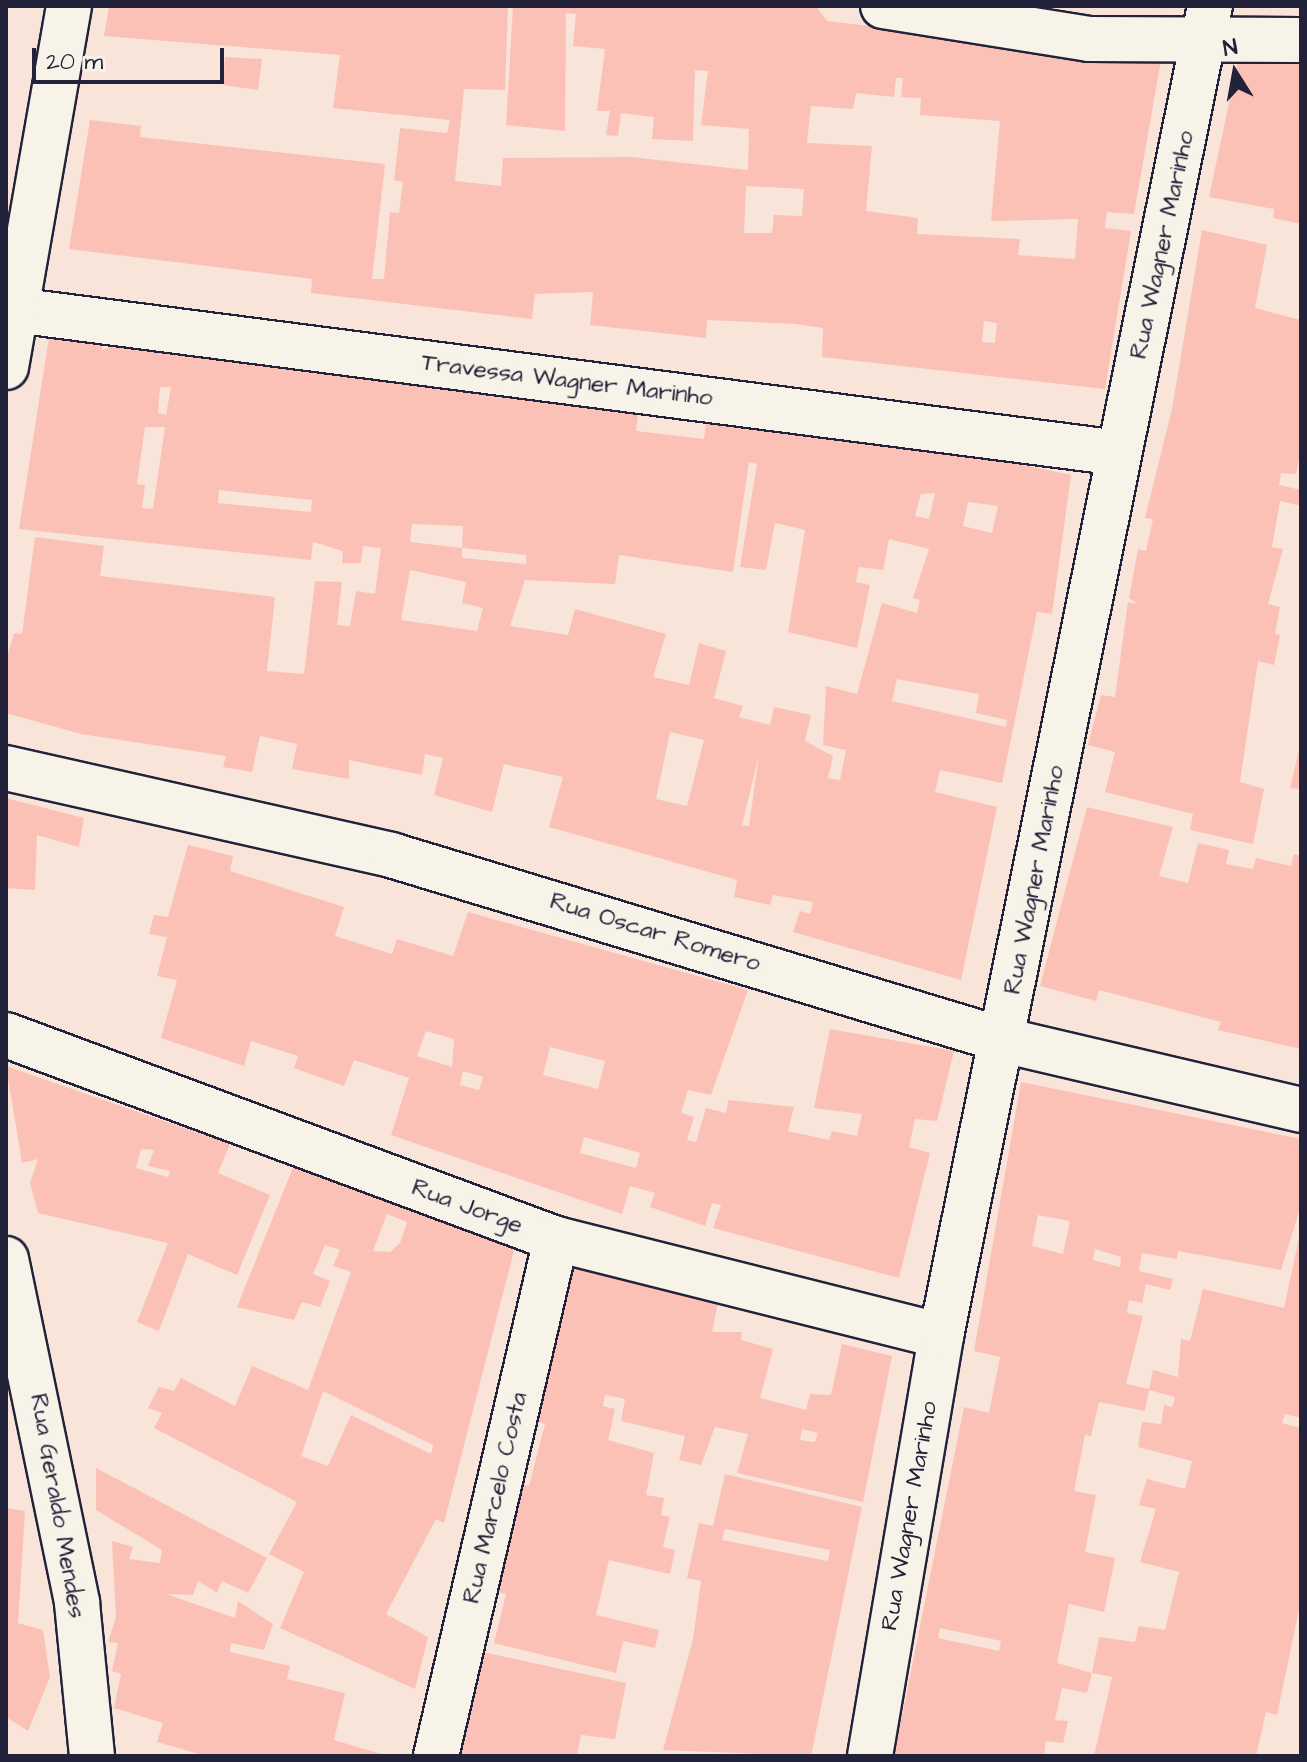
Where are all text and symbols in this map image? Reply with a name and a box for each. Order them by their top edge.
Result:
text: N [1221,31,1240,64]
scale bar [36,32,228,82]
north arrow [1195,32,1275,112]
text: 20 m [46,45,103,79]
street label: Rua Wagner Marinho [1125,128,1201,362]
street label: Travessa Wagner Marinho [420,349,714,413]
street label: Rua Wagner Marinho [999,763,1071,997]
street label: Rua Oscar Romero [546,887,764,979]
street label: Rua Jorge [408,1174,526,1240]
street label: Rua Marcelo Costa [458,1390,534,1606]
street label: Rua Geraldo Mendes [23,1391,91,1621]
street label: Rua Wagner Marinho [876,1399,944,1633]

